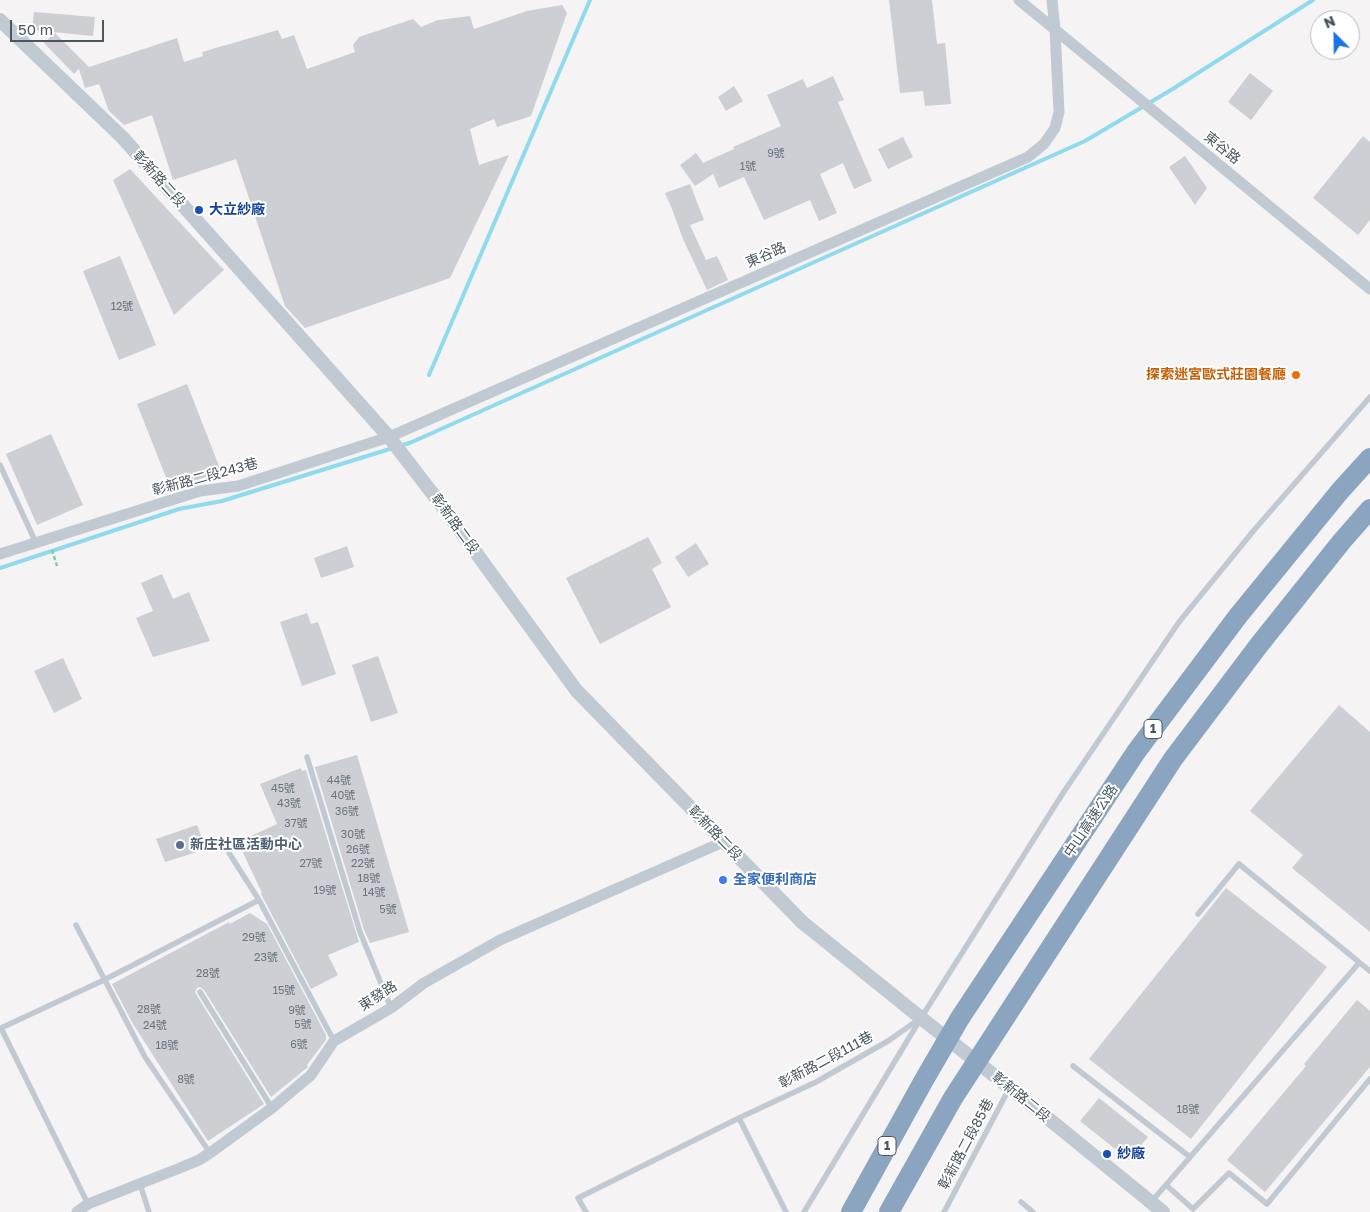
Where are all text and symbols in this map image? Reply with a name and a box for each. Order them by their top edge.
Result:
scale bar [12,10,106,42]
north arrow [1310,10,1360,60]
text: N [1321,12,1338,32]
text: 50 m [18,20,53,38]
street label: 東谷路 [1200,128,1244,168]
street label: 彰新路二段 [129,147,189,211]
house number: 9號 [767,147,785,161]
house number: 1號 [740,160,756,174]
place label: 大立紗廠 [209,202,265,218]
marker: 大立紗廠 [193,204,205,216]
street label: 東谷路 [743,239,789,271]
house number: 12號 [111,300,133,314]
place label: 探索迷宮歐式莊園餐廳 [1146,367,1286,383]
marker: 探索迷宮歐式莊園餐廳 [1290,369,1302,381]
street label: 彰新路二段243巷 [150,455,260,499]
street label: 彰新路二段 [428,491,482,557]
road number: 1 [1144,720,1162,739]
house number: 44號 [327,774,351,788]
street label: 中山高速公路 [1061,781,1121,861]
house number: 45號 [271,782,295,796]
house number: 40號 [331,789,355,803]
house number: 43號 [277,797,301,811]
street label: 彰新路二段 [685,802,745,864]
house number: 36號 [335,805,359,819]
house number: 37號 [284,817,308,831]
house number: 30號 [341,828,365,842]
place label: 新庄社區活動中心 [190,837,302,853]
marker: 新庄社區活動中心 [174,839,186,851]
house number: 26號 [346,843,370,857]
house number: 27號 [299,857,323,871]
house number: 22號 [351,857,375,871]
house number: 18號 [357,872,381,886]
place label: 全家便利商店 [733,872,817,888]
marker: 全家便利商店 [717,874,729,886]
house number: 19號 [314,884,336,898]
house number: 14號 [362,886,386,900]
house number: 5號 [379,903,397,917]
house number: 29號 [242,931,266,945]
house number: 23號 [254,951,278,965]
house number: 28號 [196,967,220,981]
street label: 東發路 [356,978,400,1014]
house number: 15號 [273,984,295,998]
house number: 28號 [137,1003,161,1017]
house number: 9號 [288,1004,306,1018]
house number: 5號 [294,1018,312,1032]
house number: 24號 [143,1019,167,1033]
street label: 彰新路二段111巷 [776,1028,876,1092]
house number: 6號 [290,1038,308,1052]
house number: 18號 [155,1039,179,1053]
street label: 彰新路二段 [989,1068,1053,1126]
house number: 8號 [177,1073,195,1087]
street label: 彰新路二段85巷 [935,1096,997,1192]
house number: 18號 [1176,1103,1200,1117]
road number: 1 [878,1136,896,1156]
place label: 紗廠 [1117,1146,1145,1162]
marker: 紗廠 [1101,1148,1113,1160]

